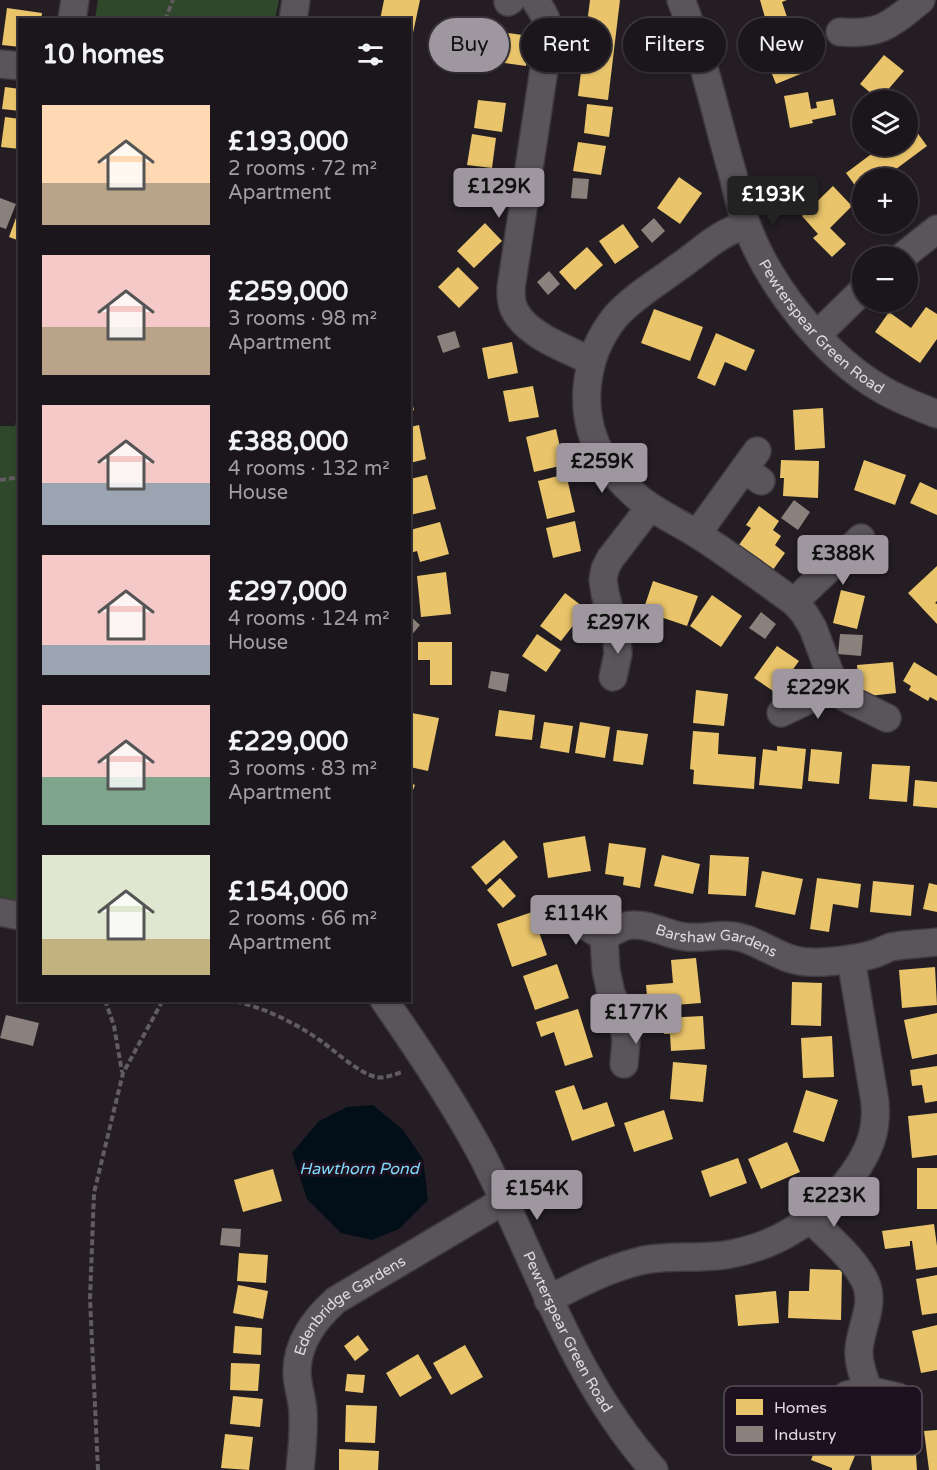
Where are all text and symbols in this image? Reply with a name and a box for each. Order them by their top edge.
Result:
chip: Buy [429,18,509,72]
chip: Rent [521,18,611,72]
chip: Filters [623,18,726,72]
chip: New [738,18,825,72]
icon: filters [354,38,387,71]
text: 10 homes [42,39,164,70]
map controls [852,90,918,312]
button: layers [852,90,918,156]
text: £193,000 [228,126,348,157]
icon: home [90,129,162,201]
text: 2 rooms · 72 m² [228,157,377,181]
pin: £129K [457,168,541,219]
button: + [852,168,918,234]
text: £129K [467,175,531,199]
pin: £193K [731,176,815,227]
text: Apartment [228,181,331,205]
text: £193K [741,183,805,207]
button: − [852,246,918,312]
street label: Pewterspear Green Road [755,256,888,398]
text: £259,000 [228,276,348,307]
icon: home [90,279,162,351]
text: 3 rooms · 98 m² [228,307,377,331]
text: Apartment [228,331,331,355]
text: £388,000 [228,426,348,457]
icon: home [90,429,162,501]
pin: £259K [560,443,644,494]
text: £259K [570,450,634,474]
text: 4 rooms · 132 m² [228,457,390,481]
text: House [228,481,288,505]
pin: £388K [801,535,885,586]
text: £388K [811,542,875,566]
text: £297,000 [228,576,347,607]
icon: home [90,579,162,651]
pin: £297K [576,604,660,655]
text: 4 rooms · 124 m² [228,607,390,631]
text: £297K [586,611,650,635]
text: House [228,631,288,655]
pin: £229K [776,669,860,720]
text: £229K [786,676,850,700]
text: £229,000 [228,726,348,757]
icon: home [90,729,162,801]
text: 3 rooms · 83 m² [228,757,377,781]
text: Apartment [228,781,331,805]
text: £154,000 [228,876,348,907]
icon: home [90,879,162,951]
pin: £114K [534,895,618,946]
text: £114K [544,902,608,926]
text: 2 rooms · 66 m² [228,907,377,931]
street label: Barshaw Gardens [653,920,780,961]
text: Apartment [228,931,331,955]
pin: £177K [594,994,678,1045]
text: £177K [604,1001,668,1025]
water label: Hawthorn Pond [299,1159,421,1179]
pin: £154K [495,1170,579,1221]
text: £154K [505,1177,569,1201]
pin: £223K [792,1177,876,1228]
text: £223K [802,1184,866,1208]
street label: Pewterspear Green Road [519,1249,616,1416]
street label: Edenbridge Gardens [290,1252,409,1358]
legend [724,1386,922,1455]
text: Homes [774,1398,827,1418]
text: Industry [774,1425,837,1445]

